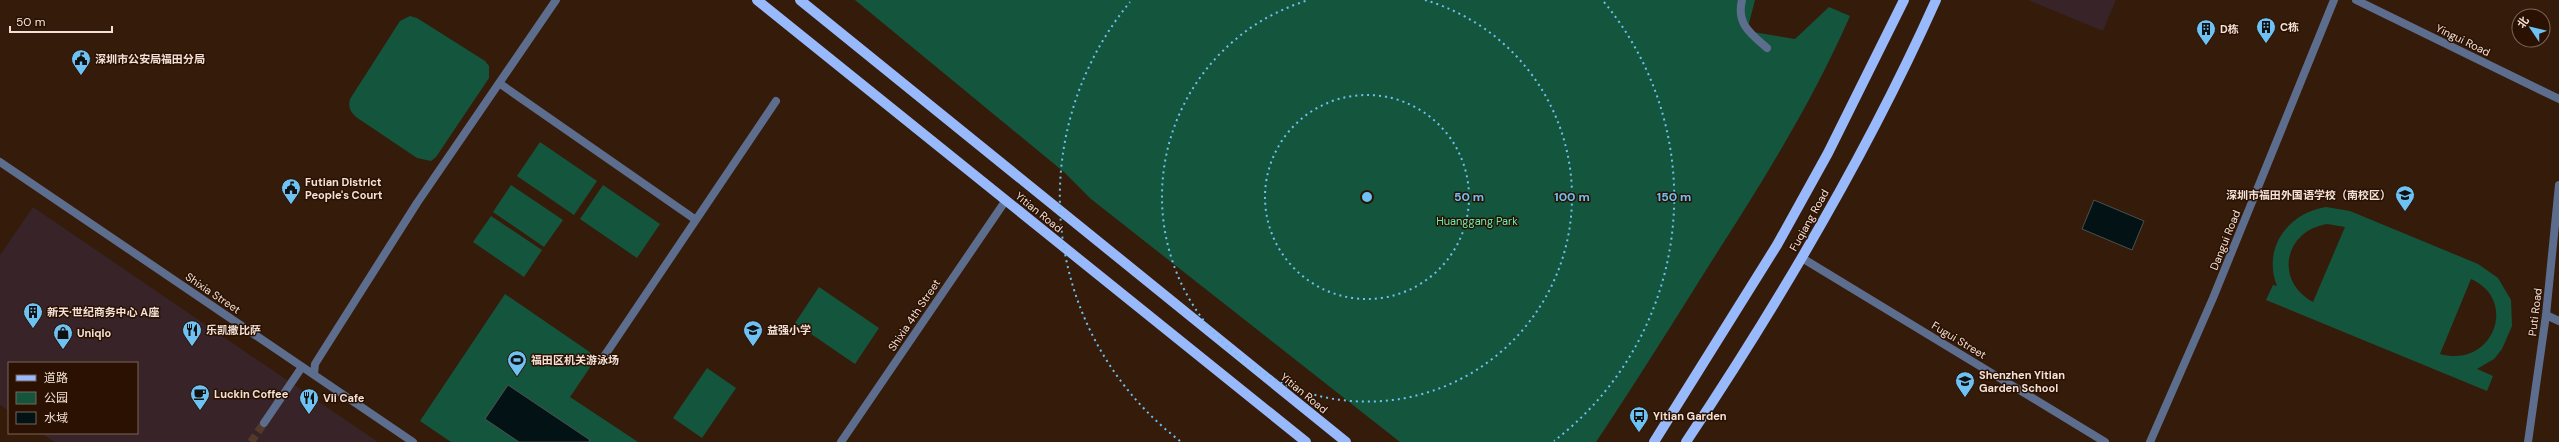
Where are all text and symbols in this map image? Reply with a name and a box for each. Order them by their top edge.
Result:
scale bar [10,8,112,34]
north arrow [2511,8,2551,48]
text: 50 m [16,14,45,30]
text: 北 [2514,14,2532,31]
building icon: C栋 [2255,16,2277,44]
building icon: D栋 [2195,18,2217,46]
place label: C栋 [2280,20,2299,34]
street label: Yingui Road [2433,21,2493,59]
place label: D栋 [2220,22,2239,36]
public building icon: 深圳市公安局福田分局 [70,48,92,76]
place label: 深圳市公安局福田分局 [95,52,205,66]
place label: Futian District People's Court [305,175,383,202]
public building icon: Futian District People's Court [280,177,302,205]
school or university icon: 深圳市福田外国语学校（南校区） [2394,184,2416,212]
street label: Fuqiang Road [1786,186,1832,253]
place label: 深圳市福田外国语学校（南校区） [2226,188,2391,202]
street label: Yitian Road [1013,189,1066,235]
text: 50 m [1454,189,1484,205]
text: 100 m [1554,189,1590,205]
text: 150 m [1657,189,1691,205]
centre of rings [1360,190,1374,204]
street label: Dangui Road [2207,208,2243,272]
park label: Huanggang Park [1436,214,1518,228]
street label: Shixia Street [183,269,243,317]
street label: Shixia 4th Street [885,276,943,354]
street label: Puti Road [2525,287,2545,337]
building icon: 新天·世纪商务中心 A座 [22,301,44,329]
place label: 新天·世纪商务中心 A座 [47,305,159,319]
street label: Fugui Street [1929,318,1989,362]
restaurant icon: 乐凯撒比萨 [181,319,203,347]
school or university icon: 益强小学 [742,319,764,347]
shop icon: Uniqlo [52,322,74,350]
place label: 乐凯撒比萨 [206,323,261,337]
place label: 益强小学 [767,323,811,337]
place label: Uniqlo [77,326,111,340]
sports icon: 福田区机关游泳场 [506,349,528,377]
place label: 福田区机关游泳场 [531,353,619,367]
legend [8,362,138,434]
place label: Shenzhen Yitian Garden School [1979,368,2065,395]
text: 道路 [44,370,68,386]
street label: Yitian Road [1278,370,1331,416]
school or university icon: Shenzhen Yitian Garden School [1954,370,1976,398]
cafe icon: Luckin Coffee [189,383,211,411]
place label: Luckin Coffee [214,387,289,401]
restaurant icon: Vii Cafe [298,387,320,415]
text: 公园 [44,390,68,406]
place label: Vii Cafe [323,391,365,405]
bus stop icon: Yitian Garden [1628,405,1650,433]
place label: Yitian Garden [1653,409,1727,423]
text: 水域 [44,410,68,426]

